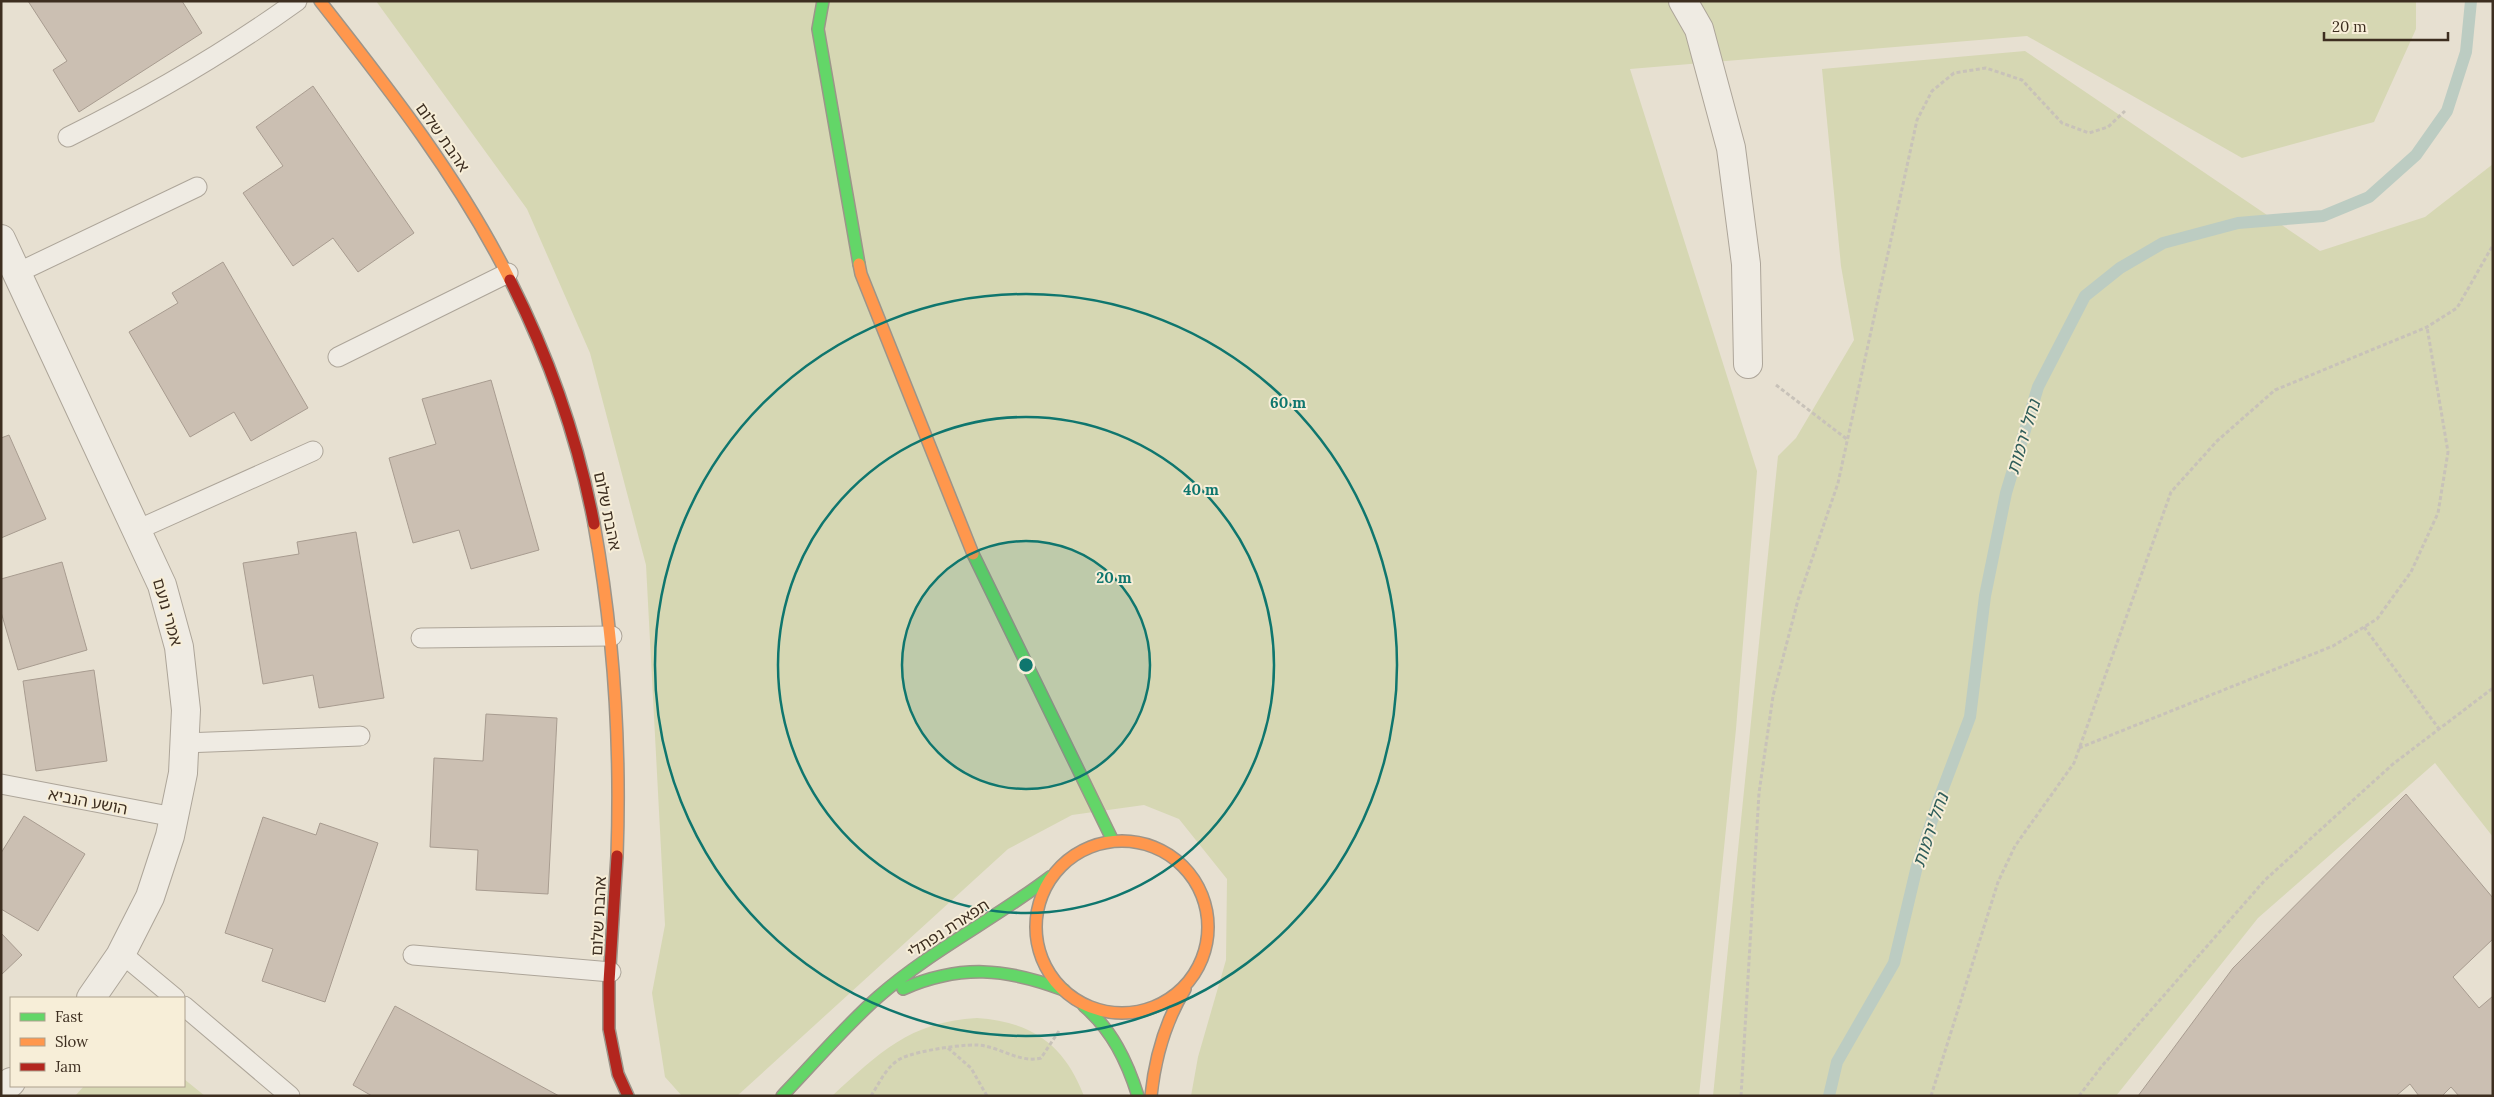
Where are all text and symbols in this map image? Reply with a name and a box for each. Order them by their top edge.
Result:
scale bar [2324,10,2448,42]
text: 20 m [2332,17,2367,36]
street label: אהבת שלום [412,98,474,176]
text: 60 m [1270,393,1306,412]
water label: נחל ירמות [2001,396,2046,477]
street label: אהבת שלום [590,470,626,552]
text: 40 m [1183,480,1219,499]
text: 20 m [1096,568,1132,587]
street label: אמרי נועם [149,576,187,648]
centre of rings [1017,656,1035,674]
street label: הושע הנביא [47,784,129,818]
water label: נחל ירמות [1907,789,1954,870]
street label: אהבת שלום [586,875,610,957]
street label: תפארת נפתלי [903,894,993,962]
legend [10,997,185,1087]
text: Fast [55,1007,83,1026]
text: Slow [55,1032,88,1051]
text: Jam [54,1057,82,1076]

